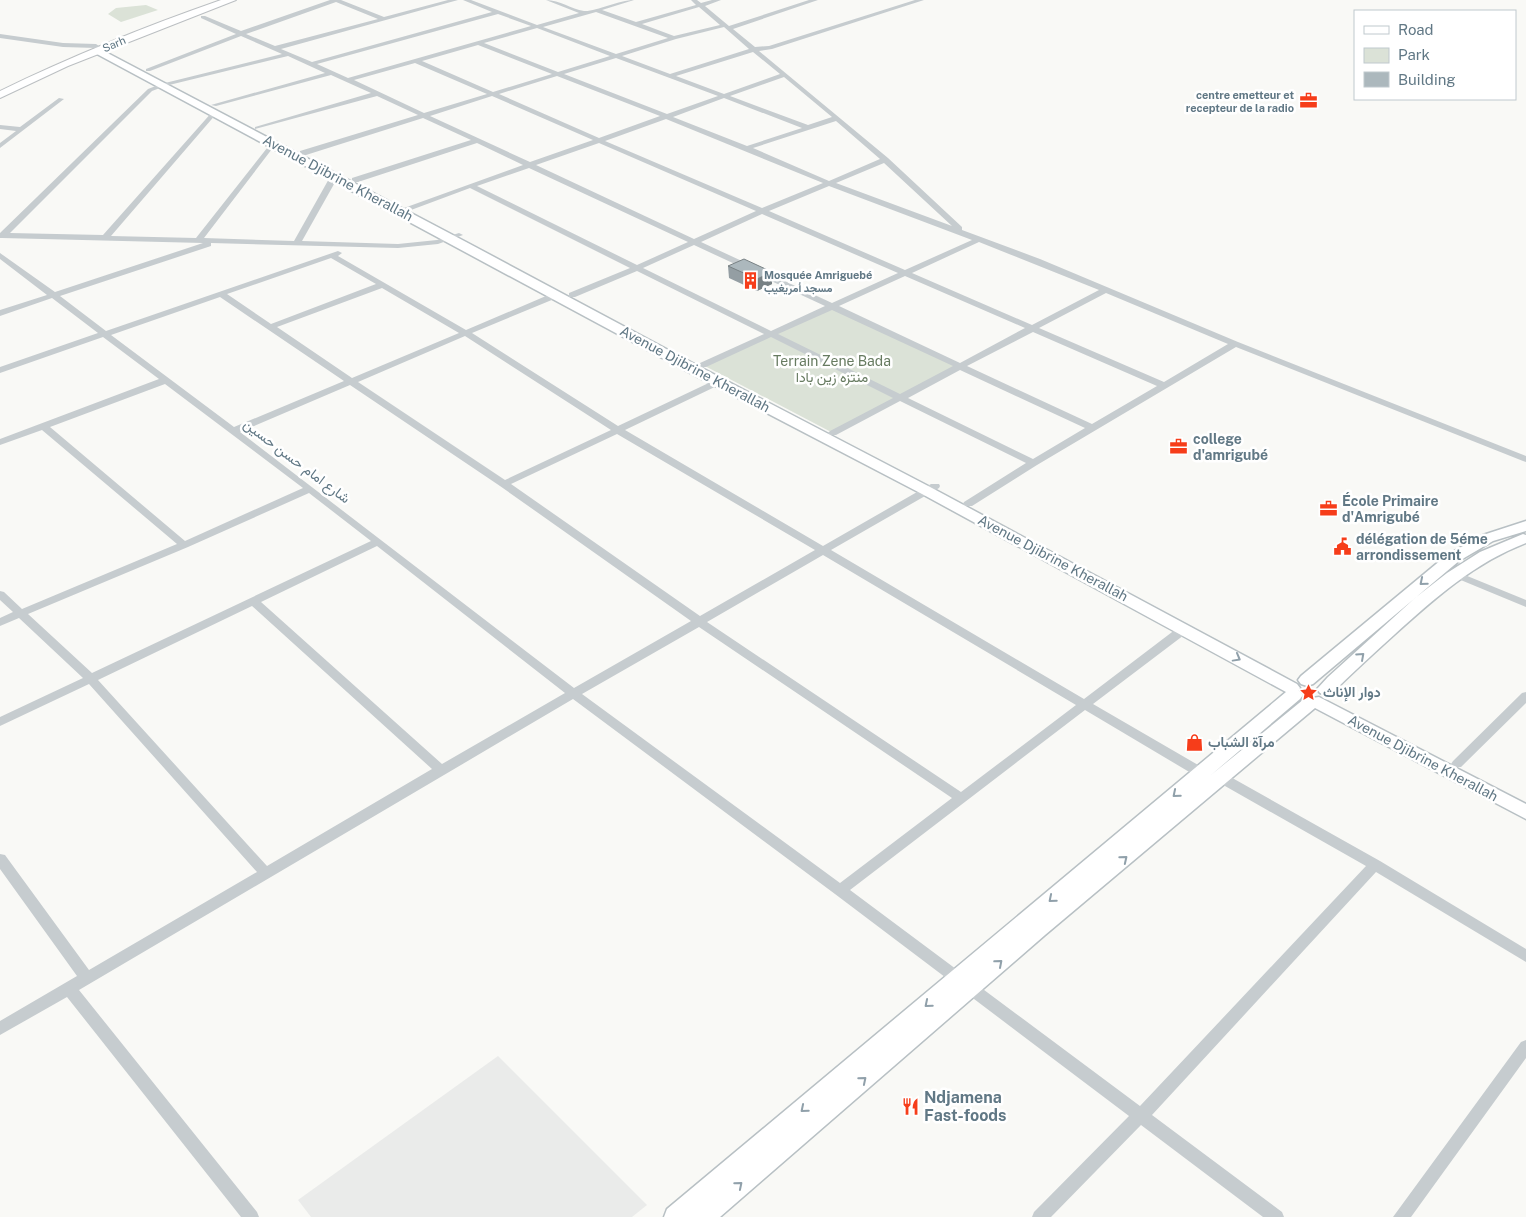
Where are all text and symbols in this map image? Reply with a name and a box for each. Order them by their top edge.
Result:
legend [1354,10,1516,100]
text: Road [1398,21,1434,38]
street label: Sarh [101,34,127,54]
text: Park [1398,46,1430,63]
text: Building [1398,71,1456,88]
place label: centre emetteur et recepteur de la radio [1186,89,1294,114]
office icon: centre emetteur et recepteur de la radio [1298,91,1318,111]
street label: Avenue Djibrine Kherallah [260,132,416,224]
place label: Mosquée Amriguebé مسجد أمريغيب [764,269,872,295]
building icon: Mosquée Amriguebé مسجد أمريغيب [740,271,760,291]
street label: Avenue Djibrine Kherallah [617,323,773,415]
park label: Terrain Zene Bada منتزه زين بادا [773,353,891,386]
street label: شارع امام حسن حسين [239,416,353,509]
place label: college d'amrigubé [1193,431,1268,463]
office icon: college d'amrigubé [1169,437,1189,457]
place label: École Primaire d'Amrigubé [1342,492,1439,525]
office icon: École Primaire d'Amrigubé [1318,499,1338,519]
street label: Avenue Djibrine Kherallah [975,512,1131,604]
place label: délégation de 5éme arrondissement [1356,531,1488,563]
public building icon: délégation de 5éme arrondissement [1332,537,1352,557]
one-way arrow [1420,577,1429,585]
one-way arrow [1231,652,1240,662]
one-way arrow [1356,653,1365,662]
place icon: دوار الإناث [1299,682,1319,702]
place label: دوار الإناث [1323,684,1381,702]
street label: Avenue Djibrine Kherallah [1345,712,1501,804]
shop icon: مرآة الشباب [1184,732,1204,752]
place label: مرآة الشباب [1208,734,1275,751]
one-way arrow [1173,788,1182,796]
one-way arrow [1118,856,1127,864]
one-way arrow [1049,893,1058,901]
one-way arrow [994,960,1003,969]
one-way arrow [925,998,934,1006]
one-way arrow [857,1077,866,1086]
place label: Ndjamena Fast-foods [924,1088,1007,1125]
restaurant icon: Ndjamena Fast-foods [900,1096,920,1116]
one-way arrow [801,1103,810,1111]
one-way arrow [733,1183,742,1191]

